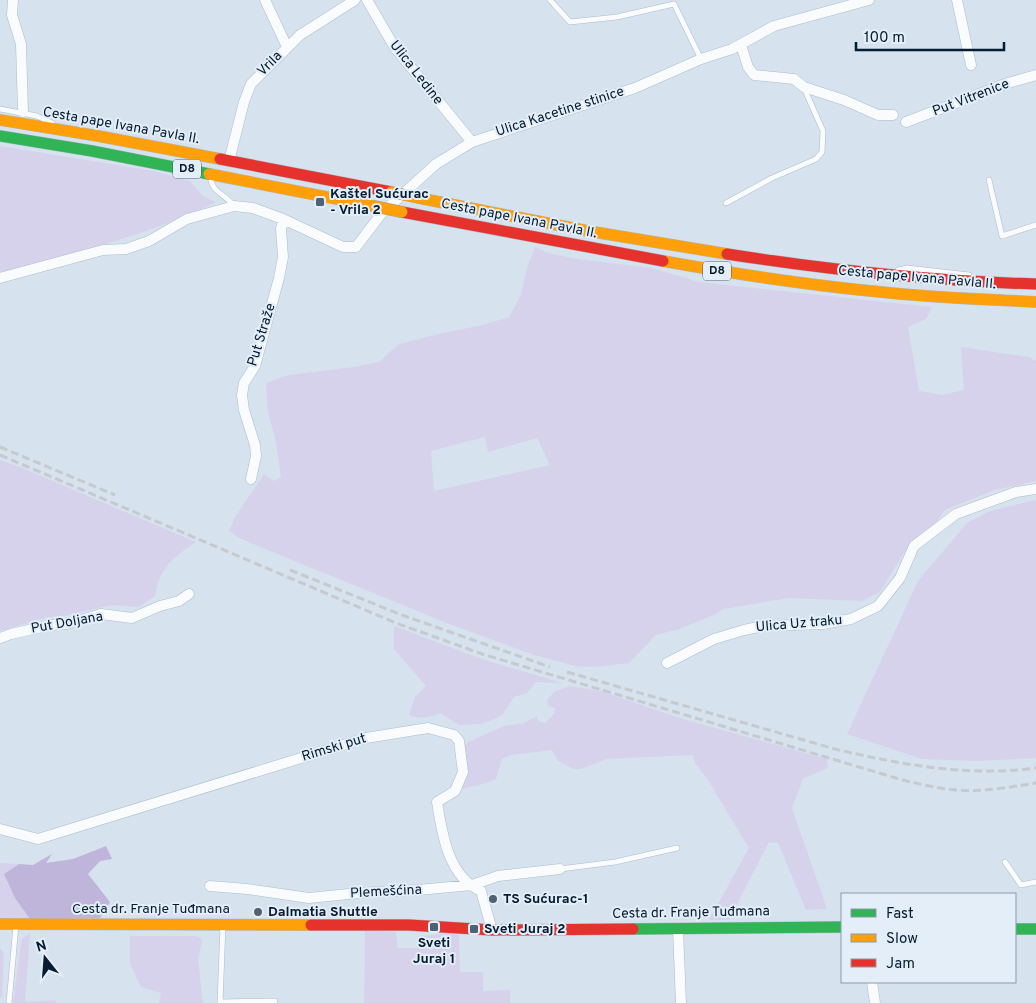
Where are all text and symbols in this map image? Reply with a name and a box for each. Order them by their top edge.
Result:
scale bar [856,20,1004,52]
text: 100 m [864,29,905,48]
street label: Ulica Ledine [386,37,446,109]
street label: Vrila [254,48,286,80]
street label: Put Vitrenice [930,76,1012,120]
street label: Ulica Kacetine stinice [494,83,626,141]
street label: Cesta pape Ivana Pavla II. [41,104,201,148]
road number: D8 [173,160,201,178]
place label: Kaštel Sućurac - Vrila 2 [330,186,429,219]
marker: Kaštel Sućurac - Vrila 2 [314,196,326,208]
street label: Cesta pape Ivana Pavla II. [439,196,599,242]
road number: D8 [703,262,731,280]
street label: Cesta pape Ivana Pavla II. [837,263,997,293]
street label: Put Straže [244,301,280,369]
street label: Put Doljana [30,608,104,638]
street label: Ulica Uz traku [755,612,843,636]
street label: Rimski put [300,730,368,766]
street label: Plemešćina [350,882,422,902]
place label: TS Sućurac-1 [503,891,589,908]
marker: TS Sućurac-1 [487,893,499,905]
legend [841,893,1016,983]
street label: Cesta dr. Franje Tuđmana [72,901,230,918]
street label: Cesta dr. Franje Tuđmana [612,903,770,923]
place label: Dalmatia Shuttle [268,904,378,921]
text: Fast [886,905,914,924]
marker: Dalmatia Shuttle [252,906,264,918]
marker: Sveti Juraj 1 [428,921,440,933]
place label: Sveti Juraj 2 [484,921,566,938]
marker: Sveti Juraj 2 [468,923,480,935]
text: Slow [886,930,918,949]
north arrow [20,933,70,983]
place label: Sveti Juraj 1 [413,935,455,968]
text: N [34,937,49,957]
text: Jam [886,955,915,974]

